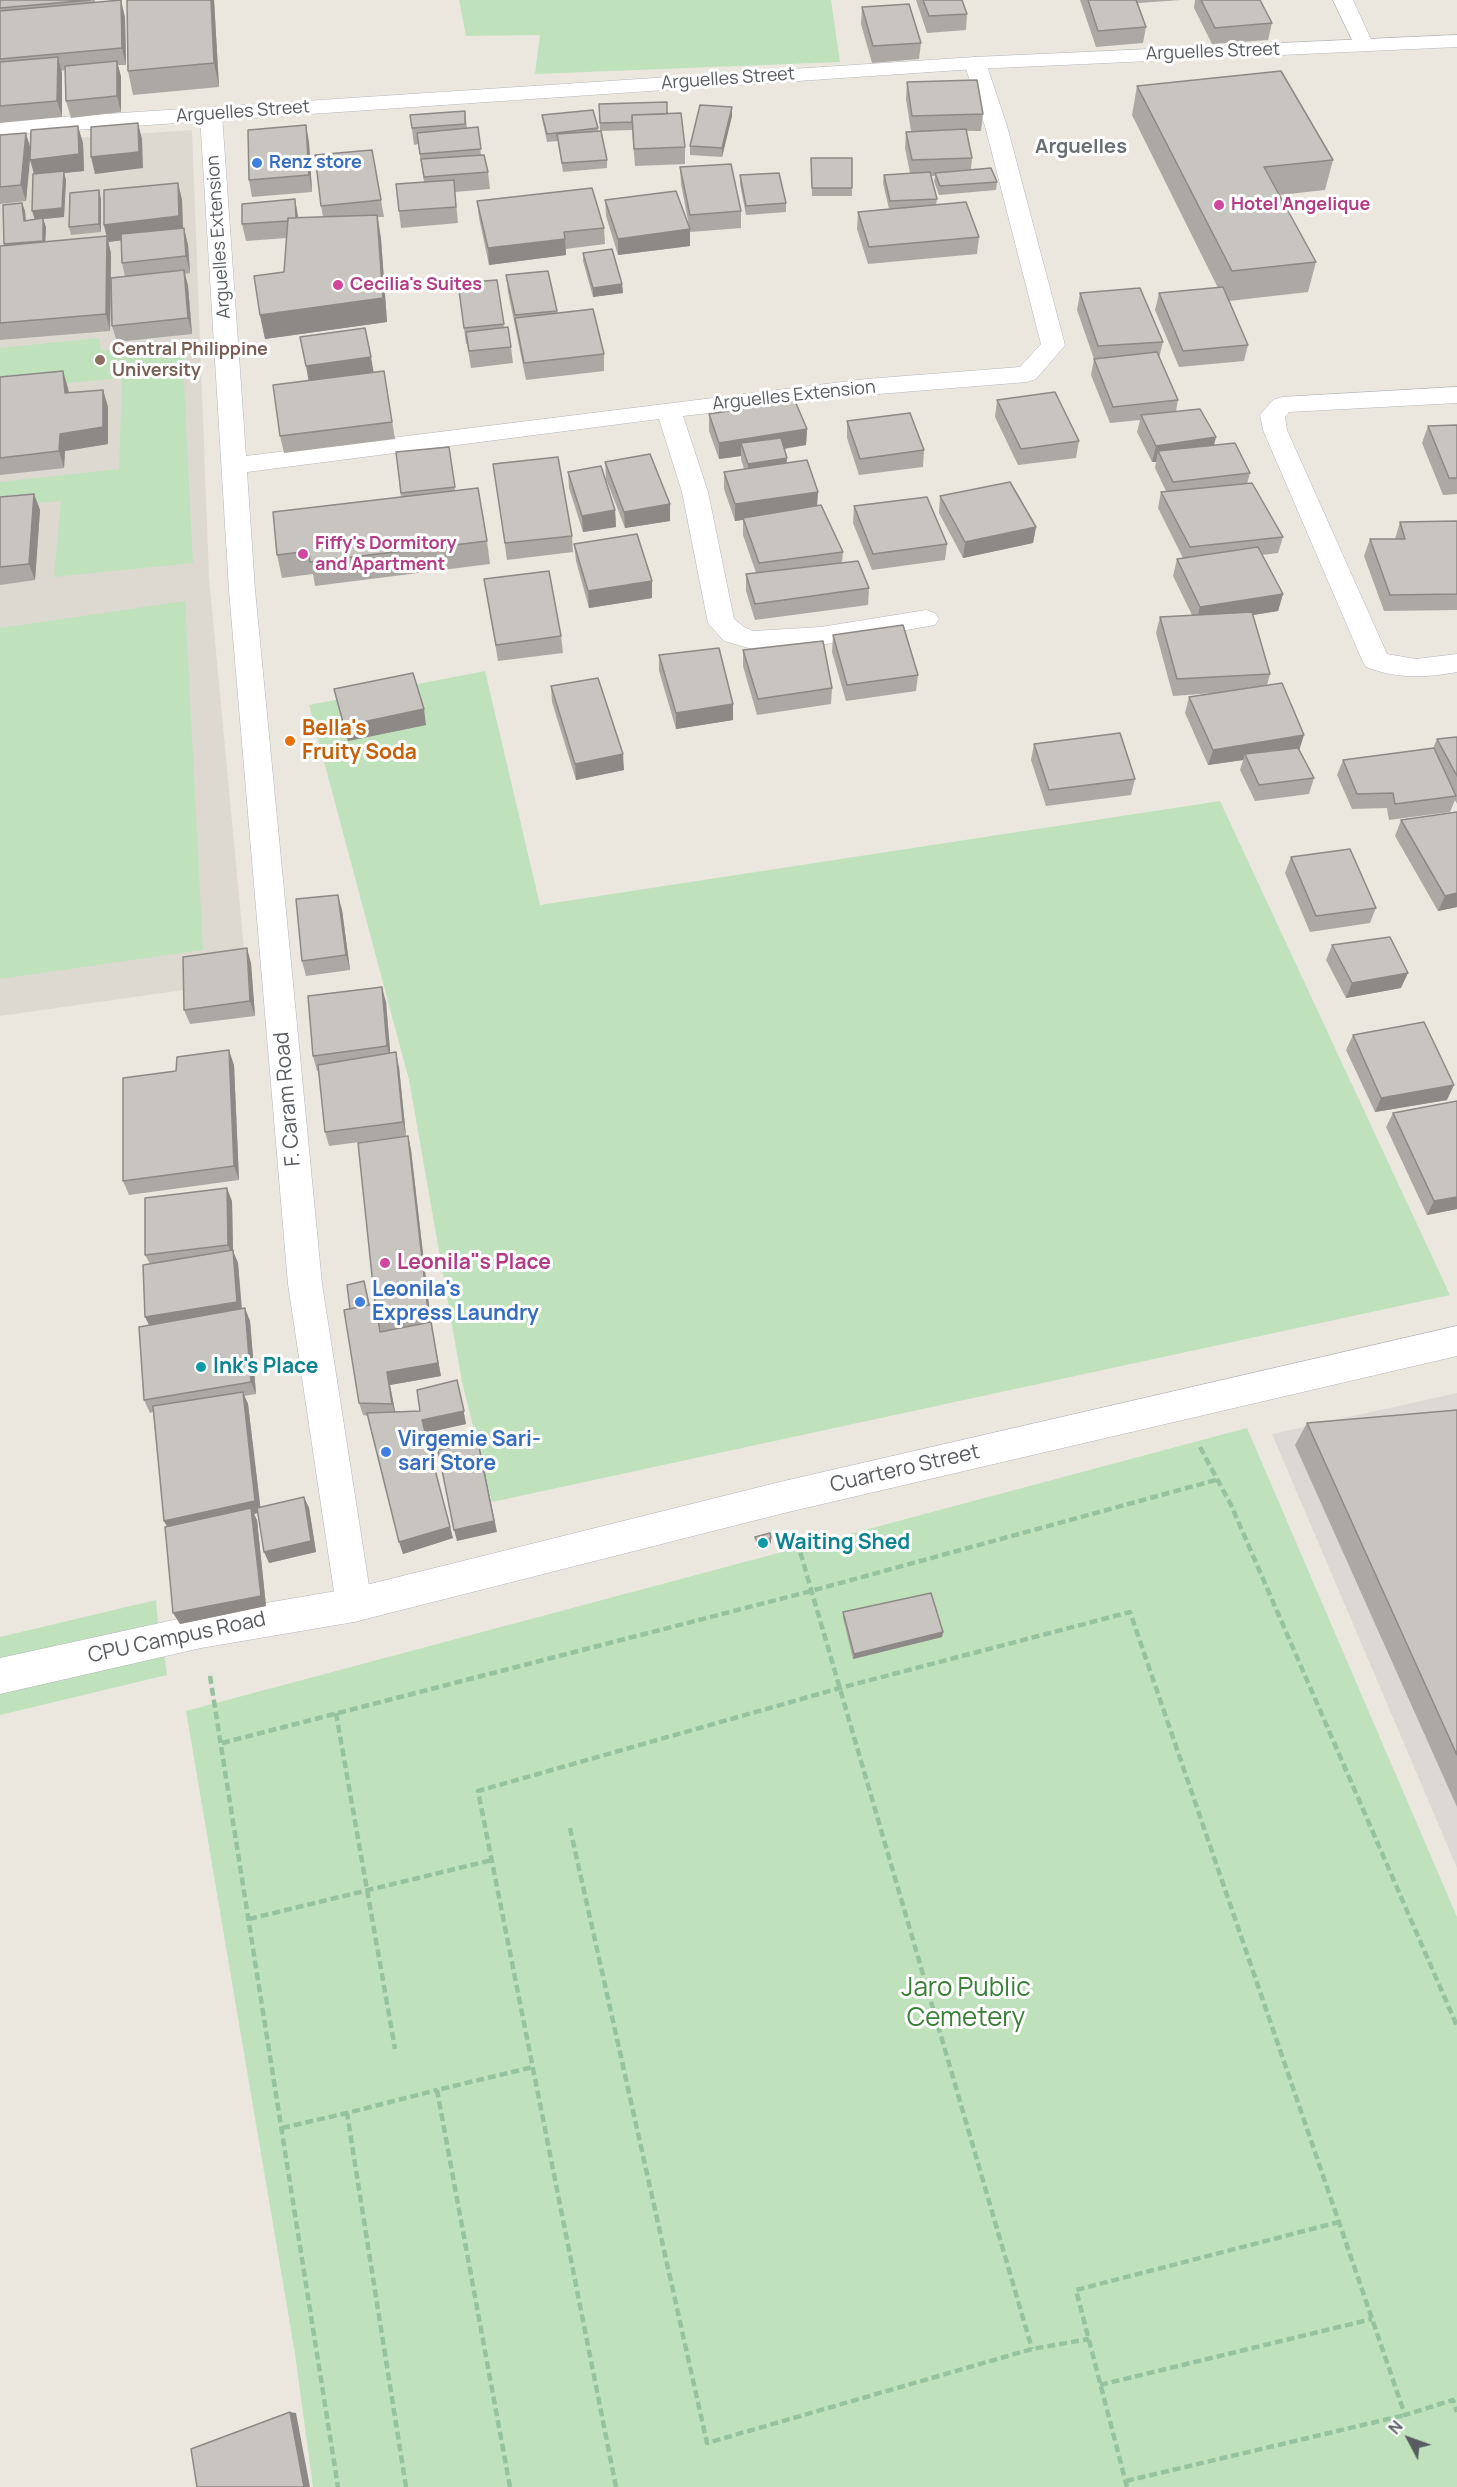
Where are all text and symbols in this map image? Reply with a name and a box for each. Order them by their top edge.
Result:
street label: Arguelles Street [1146,39,1280,65]
street label: Arguelles Street [660,64,796,94]
street label: Arguelles Street [175,97,311,127]
district label: Arguelles [1035,135,1127,159]
place label: Renz store [269,152,362,174]
street label: Arguelles Extension [203,154,235,320]
marker: Renz store [250,156,264,170]
place label: Hotel Angelique [1231,194,1370,216]
marker: Hotel Angelique [1212,198,1226,212]
place label: Cecilia's Suites [350,274,482,296]
marker: Cecilia's Suites [331,278,345,292]
place label: Central Philippine University [112,339,268,382]
marker: Central Philippine University [93,353,107,367]
street label: Arguelles Extension [711,377,877,415]
place label: Fiffy's Dormitory and Apartment [315,533,457,576]
marker: Fiffy's Dormitory and Apartment [296,547,310,561]
place label: Bella's Fruity Soda [302,716,417,766]
marker: Bella's Fruity Soda [283,734,297,748]
street label: F. Caram Road [270,1031,306,1167]
place label: Leonila"s Place [397,1250,551,1276]
marker: Leonila"s Place [378,1256,392,1270]
place label: Leonila's Express Laundry [372,1277,539,1327]
marker: Leonila's Express Laundry [353,1295,367,1309]
place label: Ink's Place [213,1354,318,1380]
marker: Ink's Place [194,1360,208,1374]
place label: Virgemie Sari- sari Store [398,1427,541,1477]
street label: Cuartero Street [828,1440,982,1498]
marker: Virgemie Sari- sari Store [379,1445,393,1459]
place label: Waiting Shed [775,1530,910,1556]
marker: Waiting Shed [756,1536,770,1550]
street label: CPU Campus Road [86,1607,268,1669]
park label: Jaro Public Cemetery [901,1973,1031,2034]
north arrow [1379,2409,1439,2469]
text: N [1383,2416,1407,2439]

